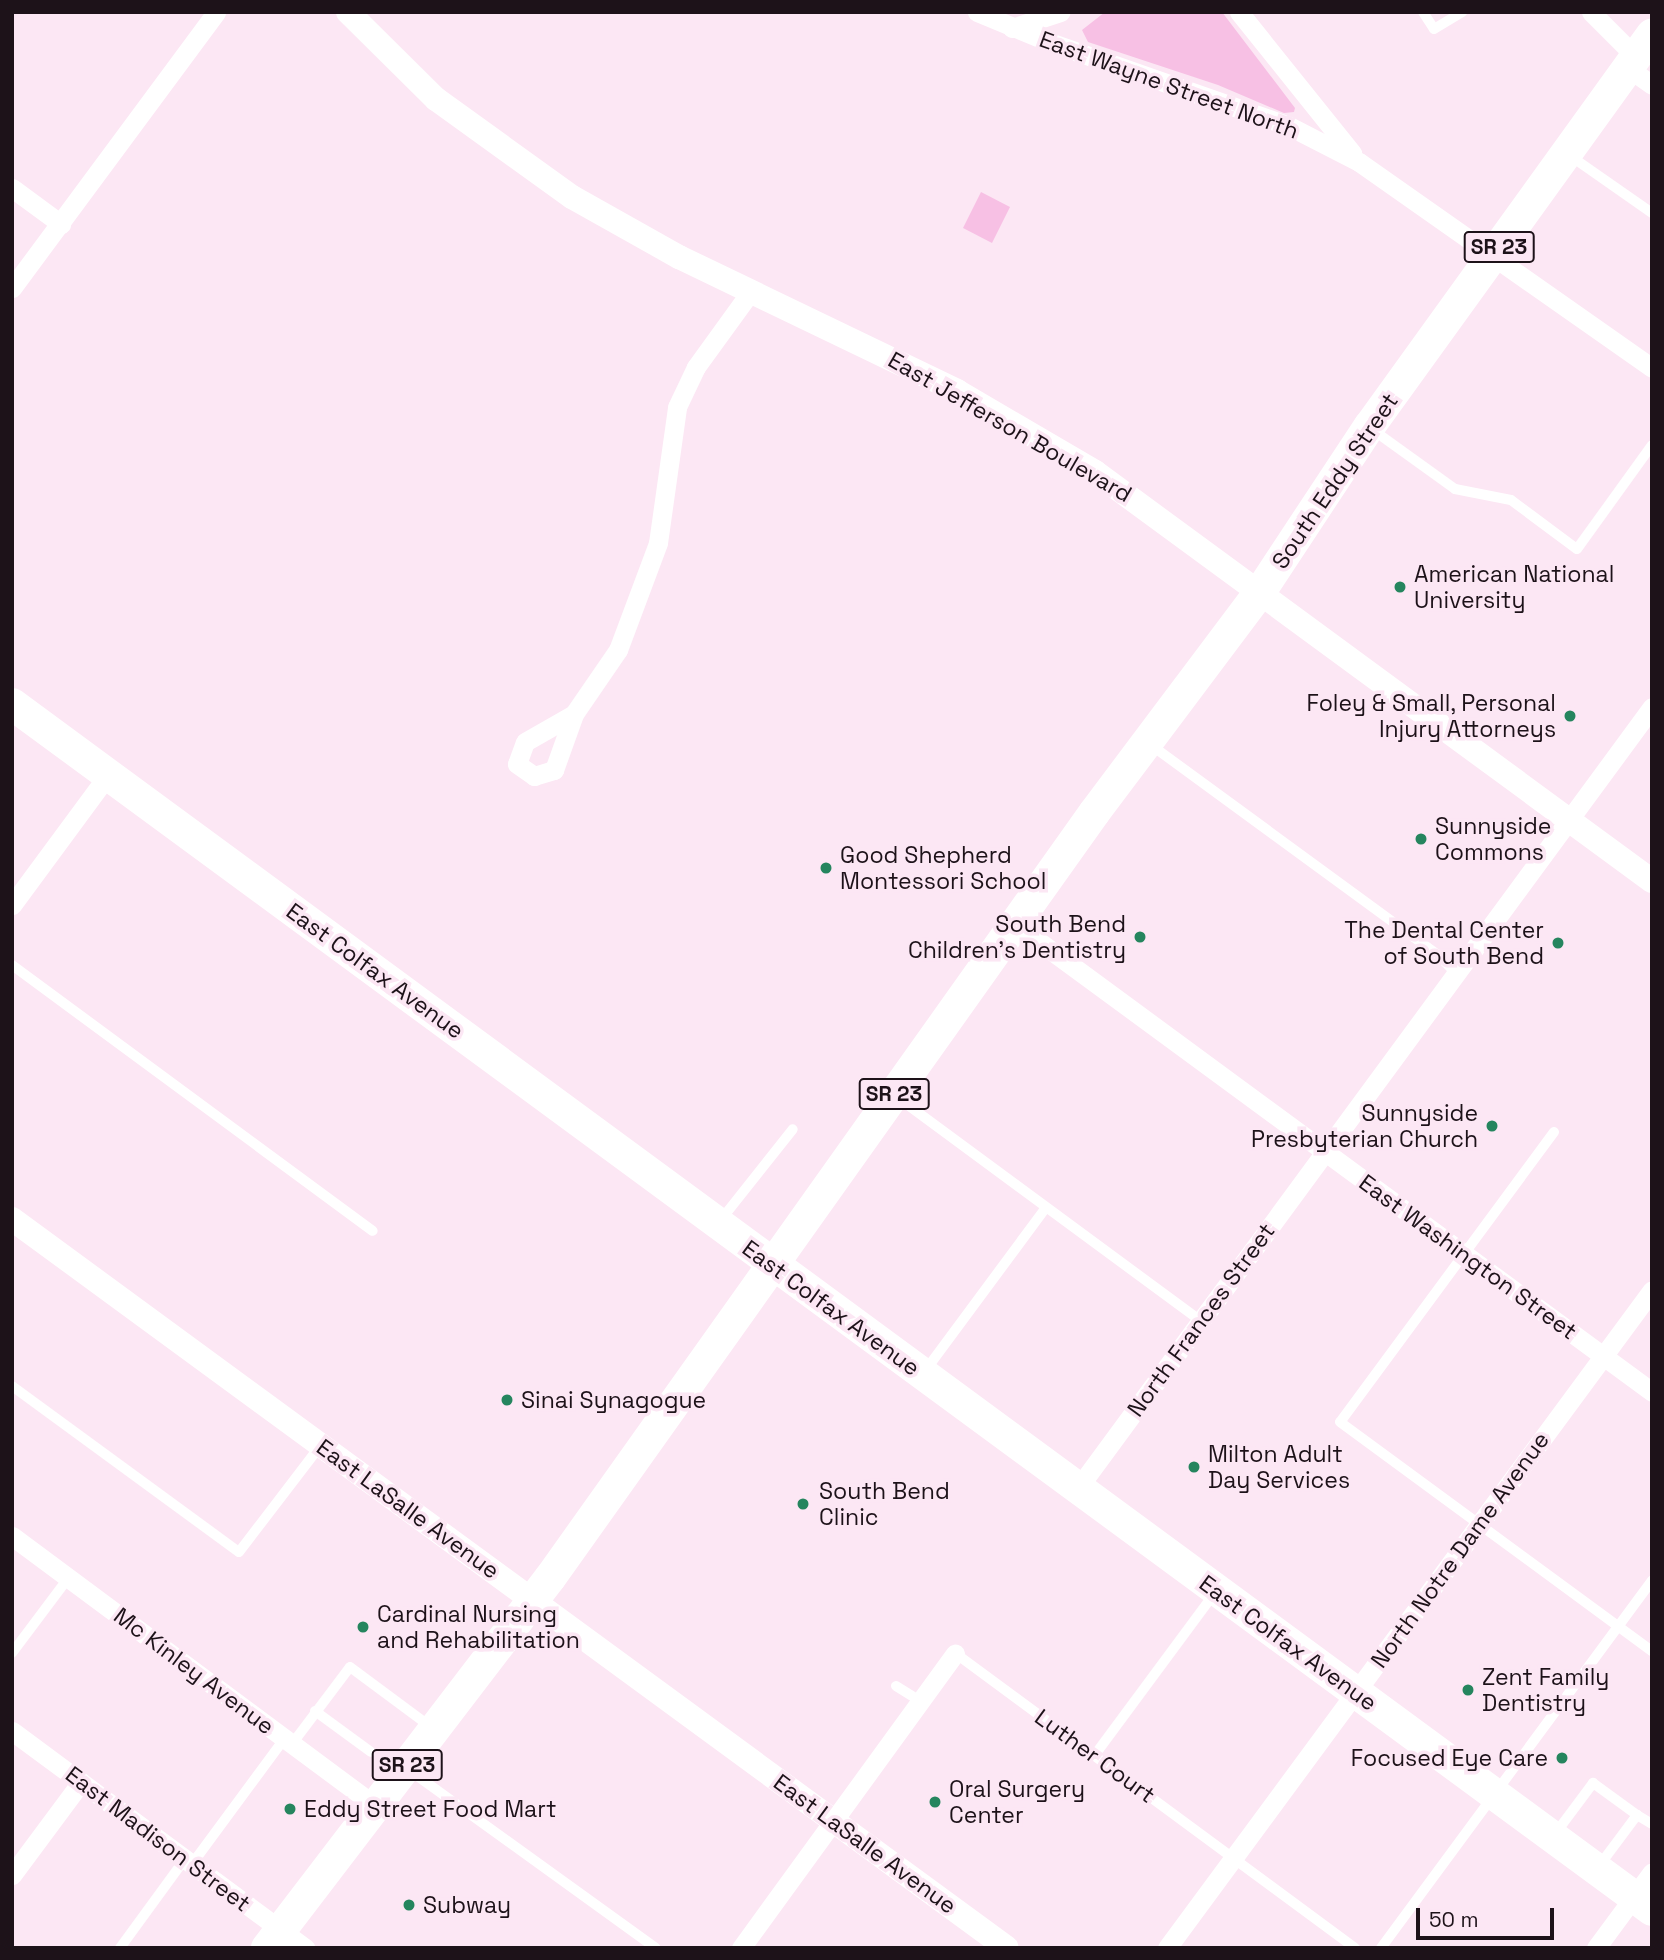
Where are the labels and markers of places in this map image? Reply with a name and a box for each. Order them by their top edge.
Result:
place label: American National University [1414,560,1614,614]
marker: American National University [1392,579,1408,595]
place label: Foley & Small, Personal Injury Attorneys [1306,689,1556,743]
marker: Foley & Small, Personal Injury Attorneys [1562,708,1578,724]
place label: Sunnyside Commons [1435,812,1551,866]
marker: Sunnyside Commons [1413,831,1429,847]
place label: Good Shepherd Montessori School [840,841,1046,895]
marker: Good Shepherd Montessori School [818,860,834,876]
place label: South Bend Children's Dentistry [908,910,1126,964]
place label: The Dental Center of South Bend [1344,916,1544,970]
marker: South Bend Children's Dentistry [1132,929,1148,945]
marker: The Dental Center of South Bend [1550,935,1566,951]
place label: Sunnyside Presbyterian Church [1251,1099,1478,1153]
marker: Sunnyside Presbyterian Church [1484,1118,1500,1134]
place label: Sinai Synagogue [521,1386,706,1414]
marker: Sinai Synagogue [499,1392,515,1408]
place label: Milton Adult Day Services [1208,1440,1350,1494]
marker: Milton Adult Day Services [1186,1459,1202,1475]
place label: South Bend Clinic [819,1477,950,1531]
marker: South Bend Clinic [793,1494,813,1514]
place label: Cardinal Nursing and Rehabilitation [377,1600,580,1654]
marker: Cardinal Nursing and Rehabilitation [355,1619,371,1635]
place label: Zent Family Dentistry [1482,1663,1609,1717]
marker: Zent Family Dentistry [1460,1682,1476,1698]
place label: Focused Eye Care [1351,1744,1548,1772]
marker: Focused Eye Care [1554,1750,1570,1766]
place label: Oral Surgery Center [949,1775,1085,1829]
marker: Oral Surgery Center [927,1794,943,1810]
place label: Eddy Street Food Mart [304,1795,557,1823]
marker: Eddy Street Food Mart [282,1801,298,1817]
place label: Subway [423,1891,511,1919]
marker: Subway [401,1897,417,1913]

